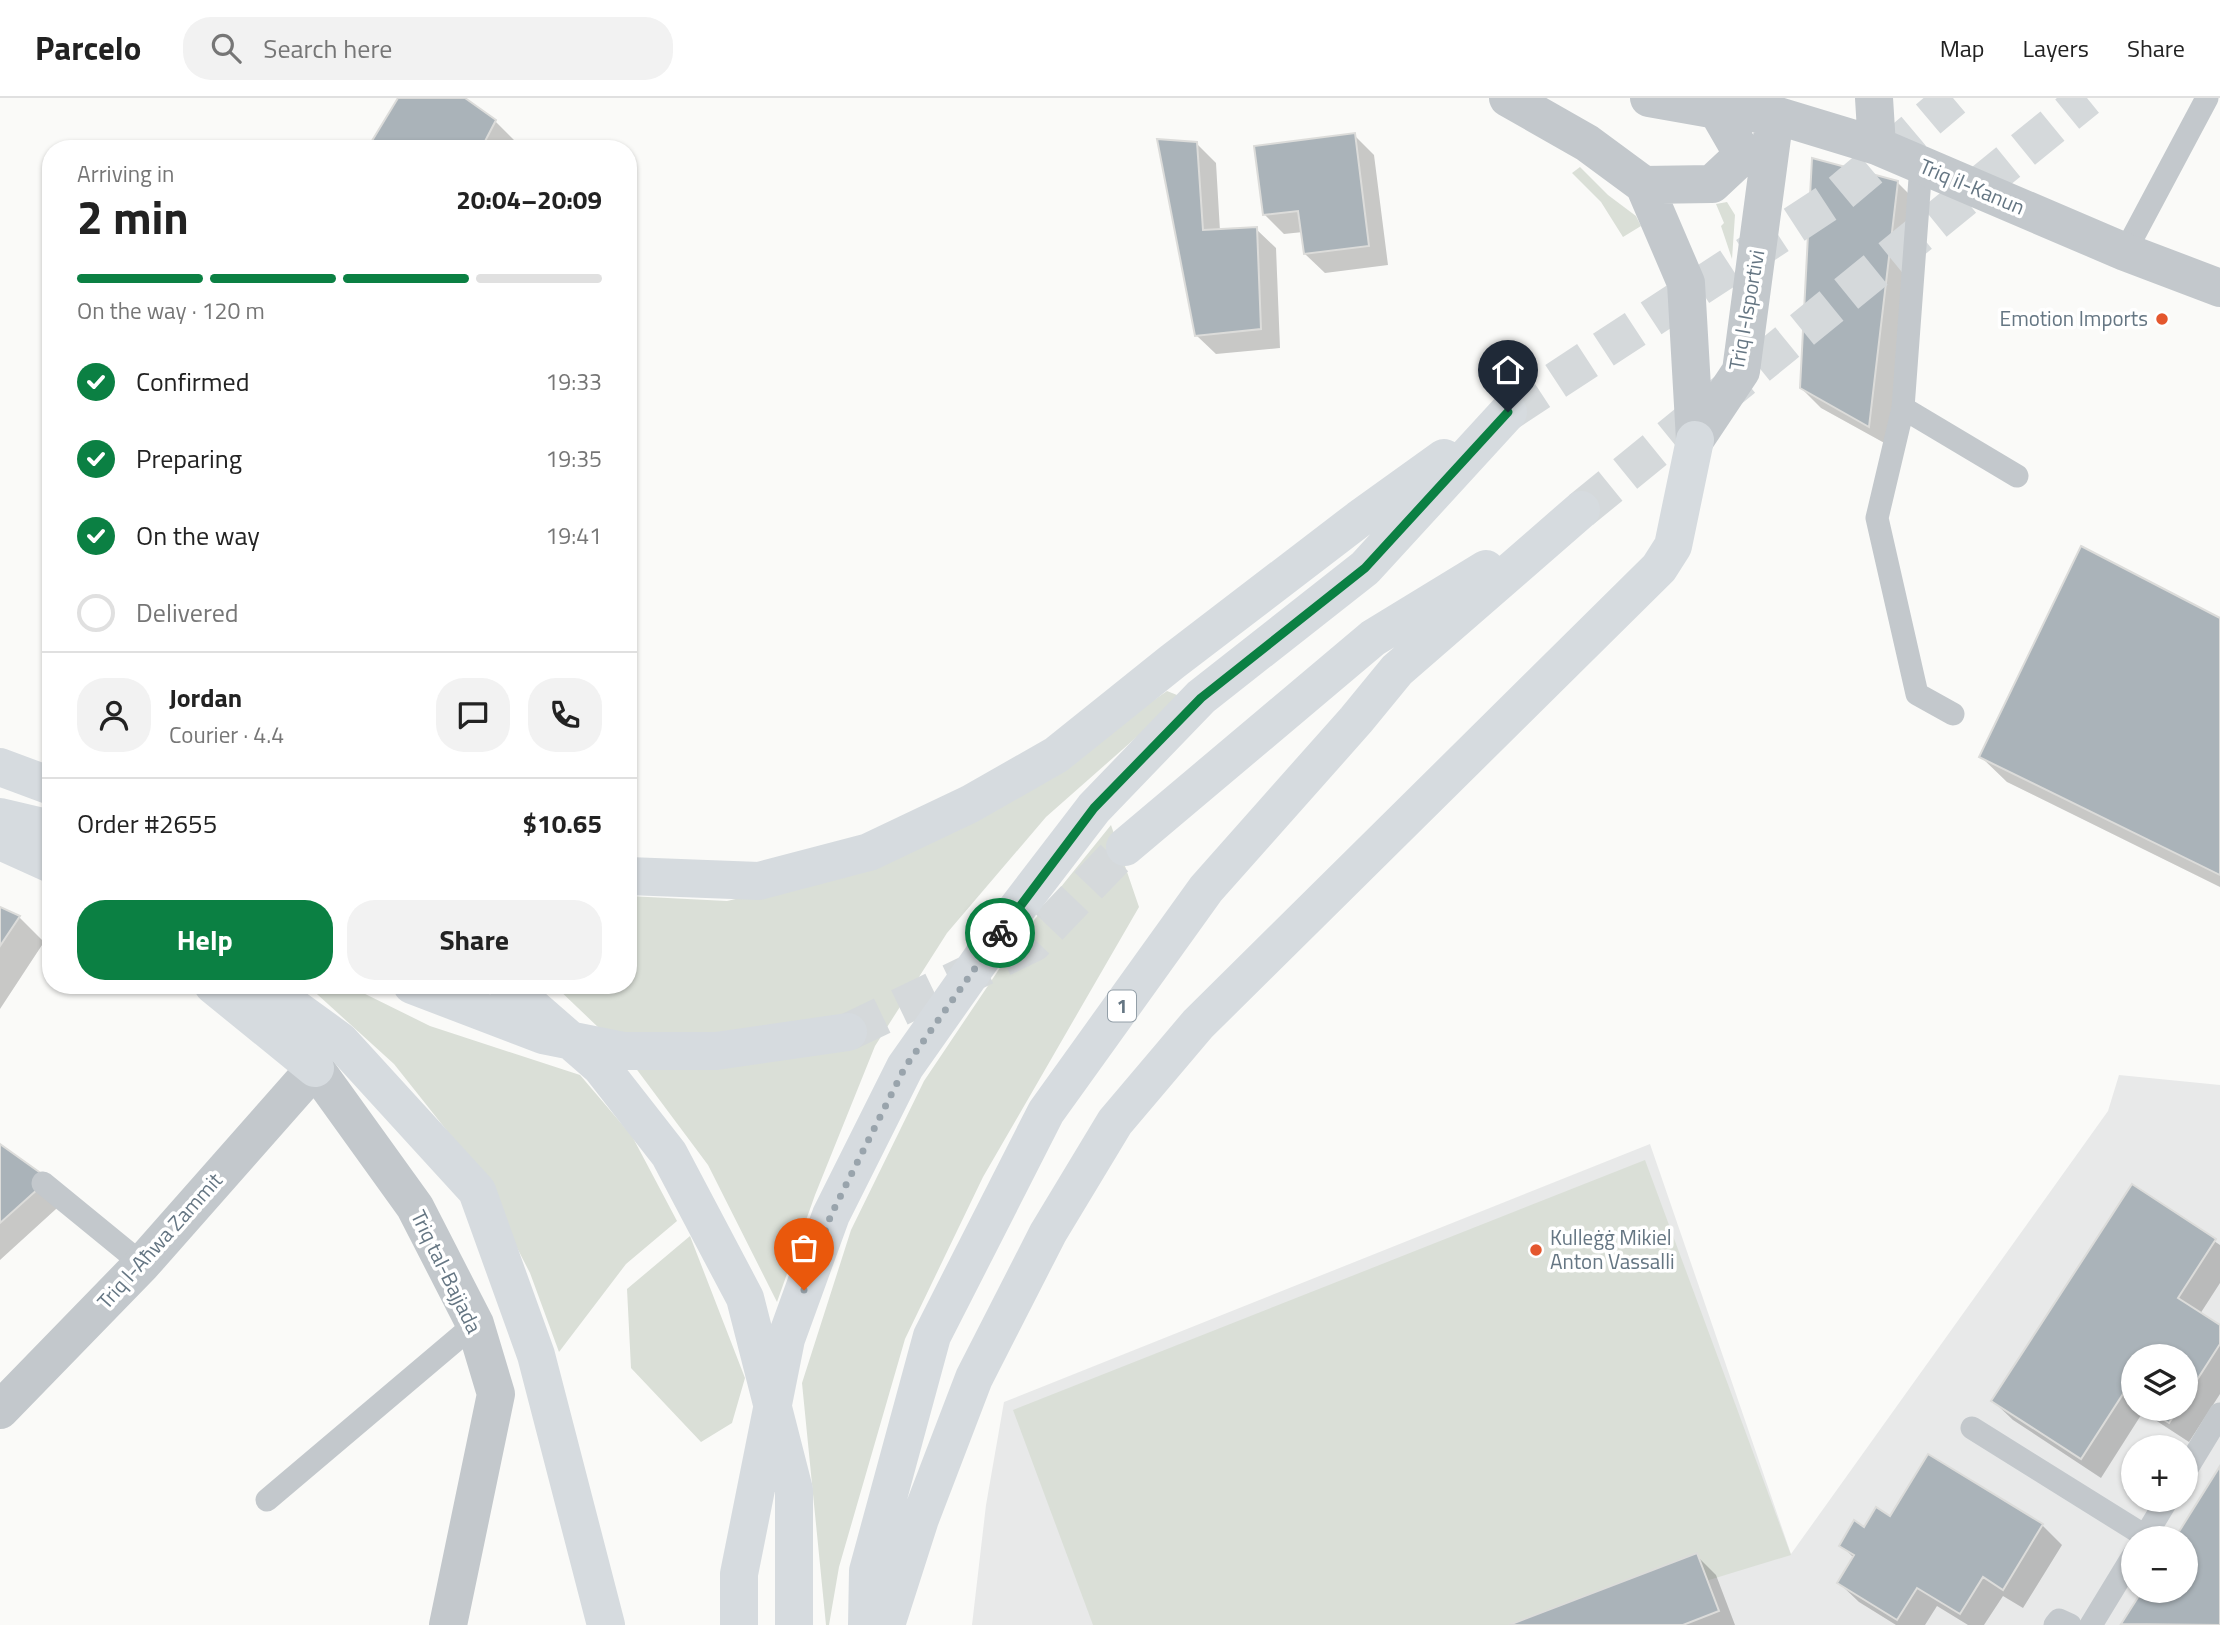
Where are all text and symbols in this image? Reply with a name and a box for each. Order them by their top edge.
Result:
search box [183,17,673,80]
text: Parcelo [35,23,141,73]
icon: search [207,29,245,67]
text: Search here [263,29,392,68]
text: Map [1940,30,1985,66]
text: Layers [2023,30,2089,66]
text: Share [2127,30,2185,66]
street label: Triq il-Kanun [1915,150,2030,223]
text: Arriving in [77,156,174,191]
text: 20:04–20:09 [456,180,602,219]
text: 2 min [77,182,189,252]
street label: Triq l-Isportivi [1720,247,1772,373]
text: On the way · 120 m [77,293,265,328]
place label: Emotion Imports [2000,302,2148,334]
marker: Emotion Imports [2154,311,2170,327]
pin [1478,340,1538,412]
icon: home [1489,351,1527,389]
text: Confirmed [136,362,250,401]
icon: check [77,363,115,401]
text: 19:33 [545,364,602,399]
text: Preparing [136,439,242,478]
icon: check [77,440,115,478]
text: 19:35 [545,441,602,476]
text: On the way [136,516,260,555]
icon: check [77,517,115,555]
text: 19:41 [545,518,602,553]
text: Delivered [136,593,239,632]
button: person [77,678,151,752]
text: Jordan [169,678,242,717]
button: chat [436,678,510,752]
button: phone [528,678,602,752]
text: Courier · 4.4 [169,717,284,752]
text: Order #2655 [77,804,217,843]
text: $10.65 [523,804,602,843]
courier [965,898,1035,968]
button: Help [77,900,333,980]
button: Share [347,900,602,980]
icon: bike [981,914,1019,952]
road number: 1 [1108,991,1136,1022]
street label: Triq l-Aħwa Zammit [89,1164,230,1316]
street label: Triq tal-Bajjada [403,1205,491,1339]
pin [774,1218,834,1290]
place label: Kulleġġ Mikiel Anton Vassalli [1550,1221,1675,1277]
icon: bag [785,1229,823,1267]
marker: Kulleġġ Mikiel Anton Vassalli [1528,1242,1544,1258]
map controls [2121,1344,2198,1603]
button: layers [2121,1344,2198,1421]
button: + [2121,1435,2198,1512]
button: − [2121,1526,2198,1603]

